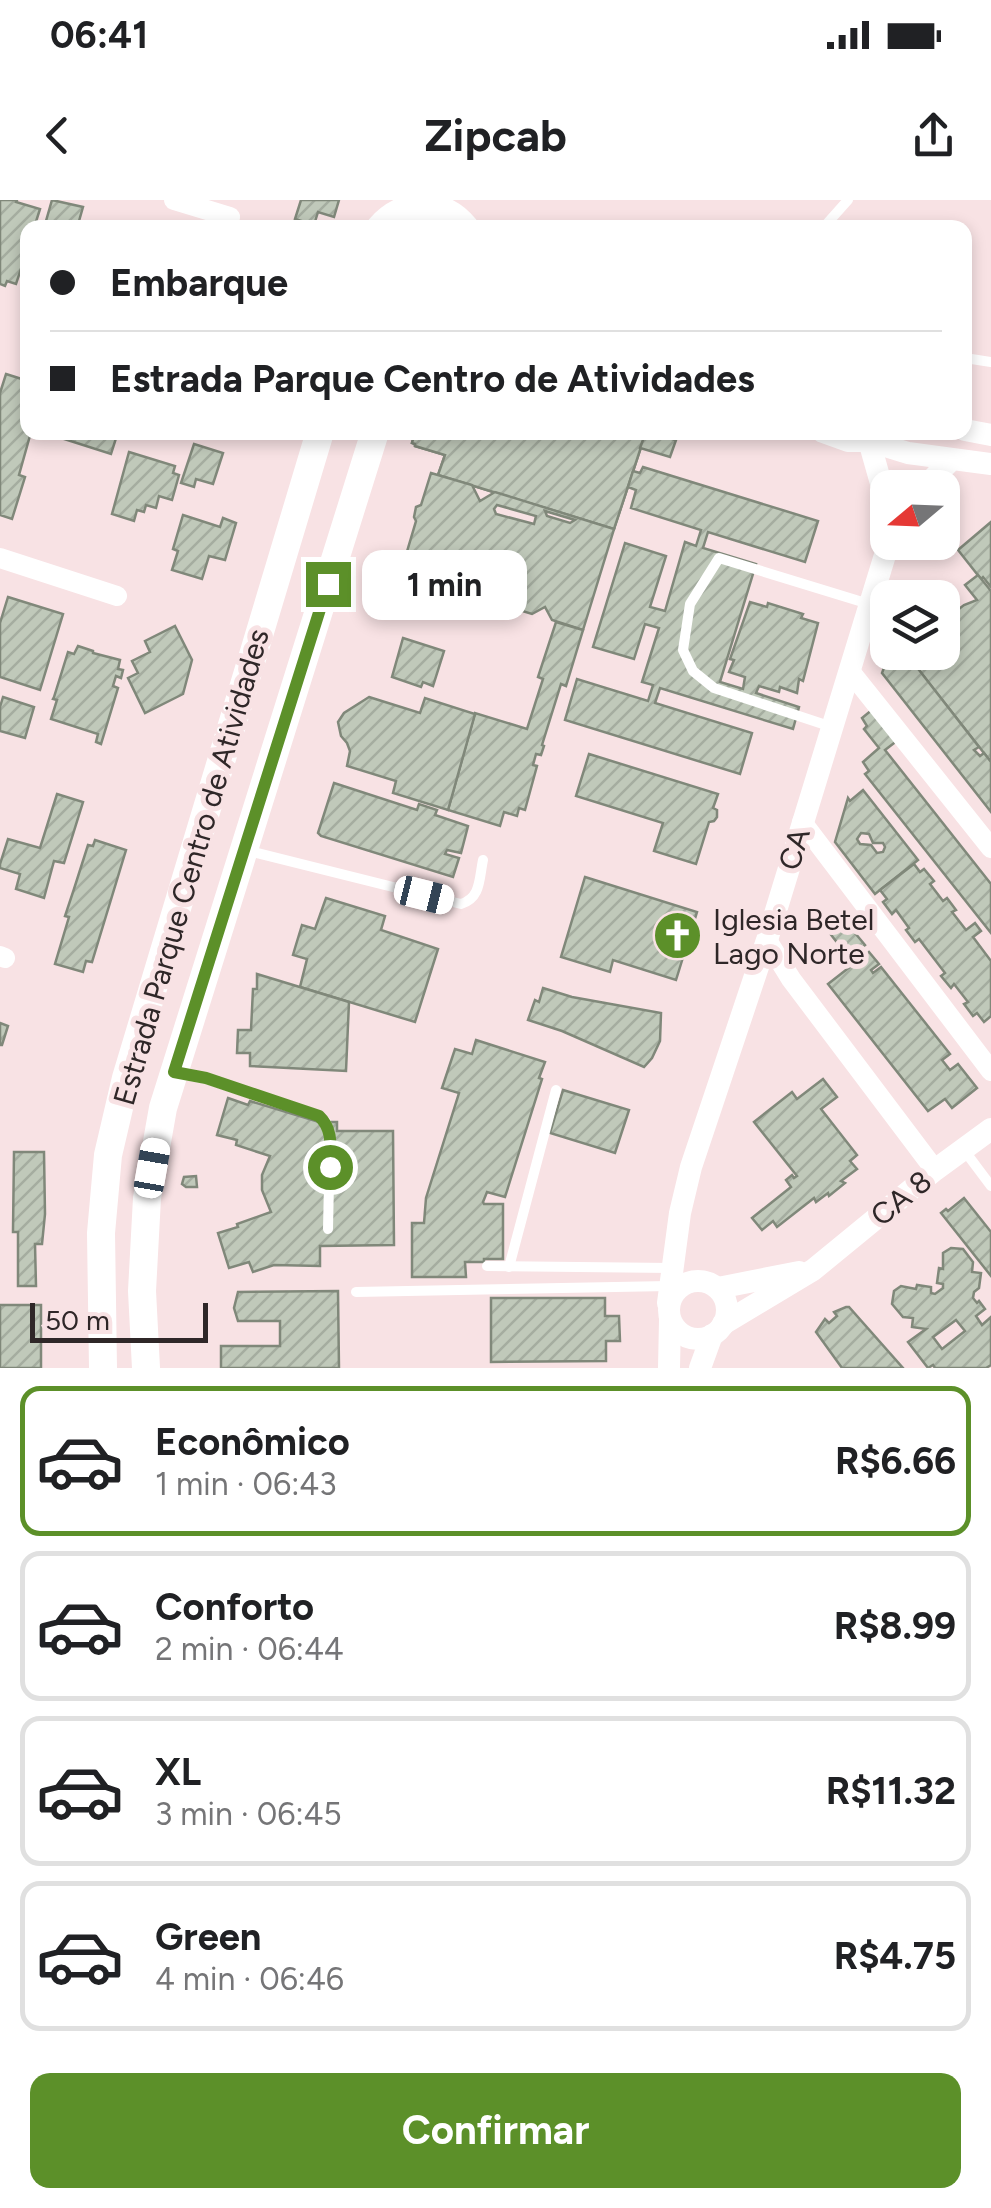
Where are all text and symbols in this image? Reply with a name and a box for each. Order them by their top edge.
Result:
text: 06:41 [50,12,148,58]
icon: back [30,108,85,163]
text: Zipcab [424,108,567,162]
icon: share [906,108,961,163]
text: Embarque [110,260,288,306]
text: Estrada Parque Centro de Atividades [110,356,755,402]
north arrow [870,470,960,560]
map controls [870,470,960,670]
callout: 1 min [363,549,528,619]
route end [306,562,351,607]
text: 1 min [407,566,482,604]
button: layers [870,580,960,670]
street label: Estrada Parque Centro de Atividades [105,625,277,1109]
street label: CA [770,823,818,874]
car [391,873,457,917]
place label: Iglesia Betel Lago Norte [713,901,874,972]
church icon: Iglesia Betel Lago Norte [652,910,704,962]
car [132,1136,172,1200]
route start [308,1145,353,1190]
street label: CA 8 [863,1162,939,1234]
scale bar [30,1298,208,1342]
text: 50 m [45,1303,110,1337]
icon: car [35,1416,125,1506]
text: Econômico [155,1419,350,1465]
text: R$6.66 [835,1438,956,1484]
text: 1 min · 06:43 [155,1465,337,1503]
icon: car [35,1581,125,1671]
text: Conforto [155,1584,314,1630]
text: R$8.99 [834,1603,956,1649]
text: 2 min · 06:44 [155,1630,344,1668]
icon: car [35,1746,125,1836]
text: XL [155,1749,201,1795]
text: R$11.32 [826,1768,956,1814]
text: 3 min · 06:45 [155,1795,342,1833]
icon: car [35,1911,125,2001]
text: Green [155,1914,261,1960]
text: R$4.75 [834,1933,956,1979]
text: 4 min · 06:46 [155,1960,344,1998]
button: Confirmar [30,2073,961,2188]

